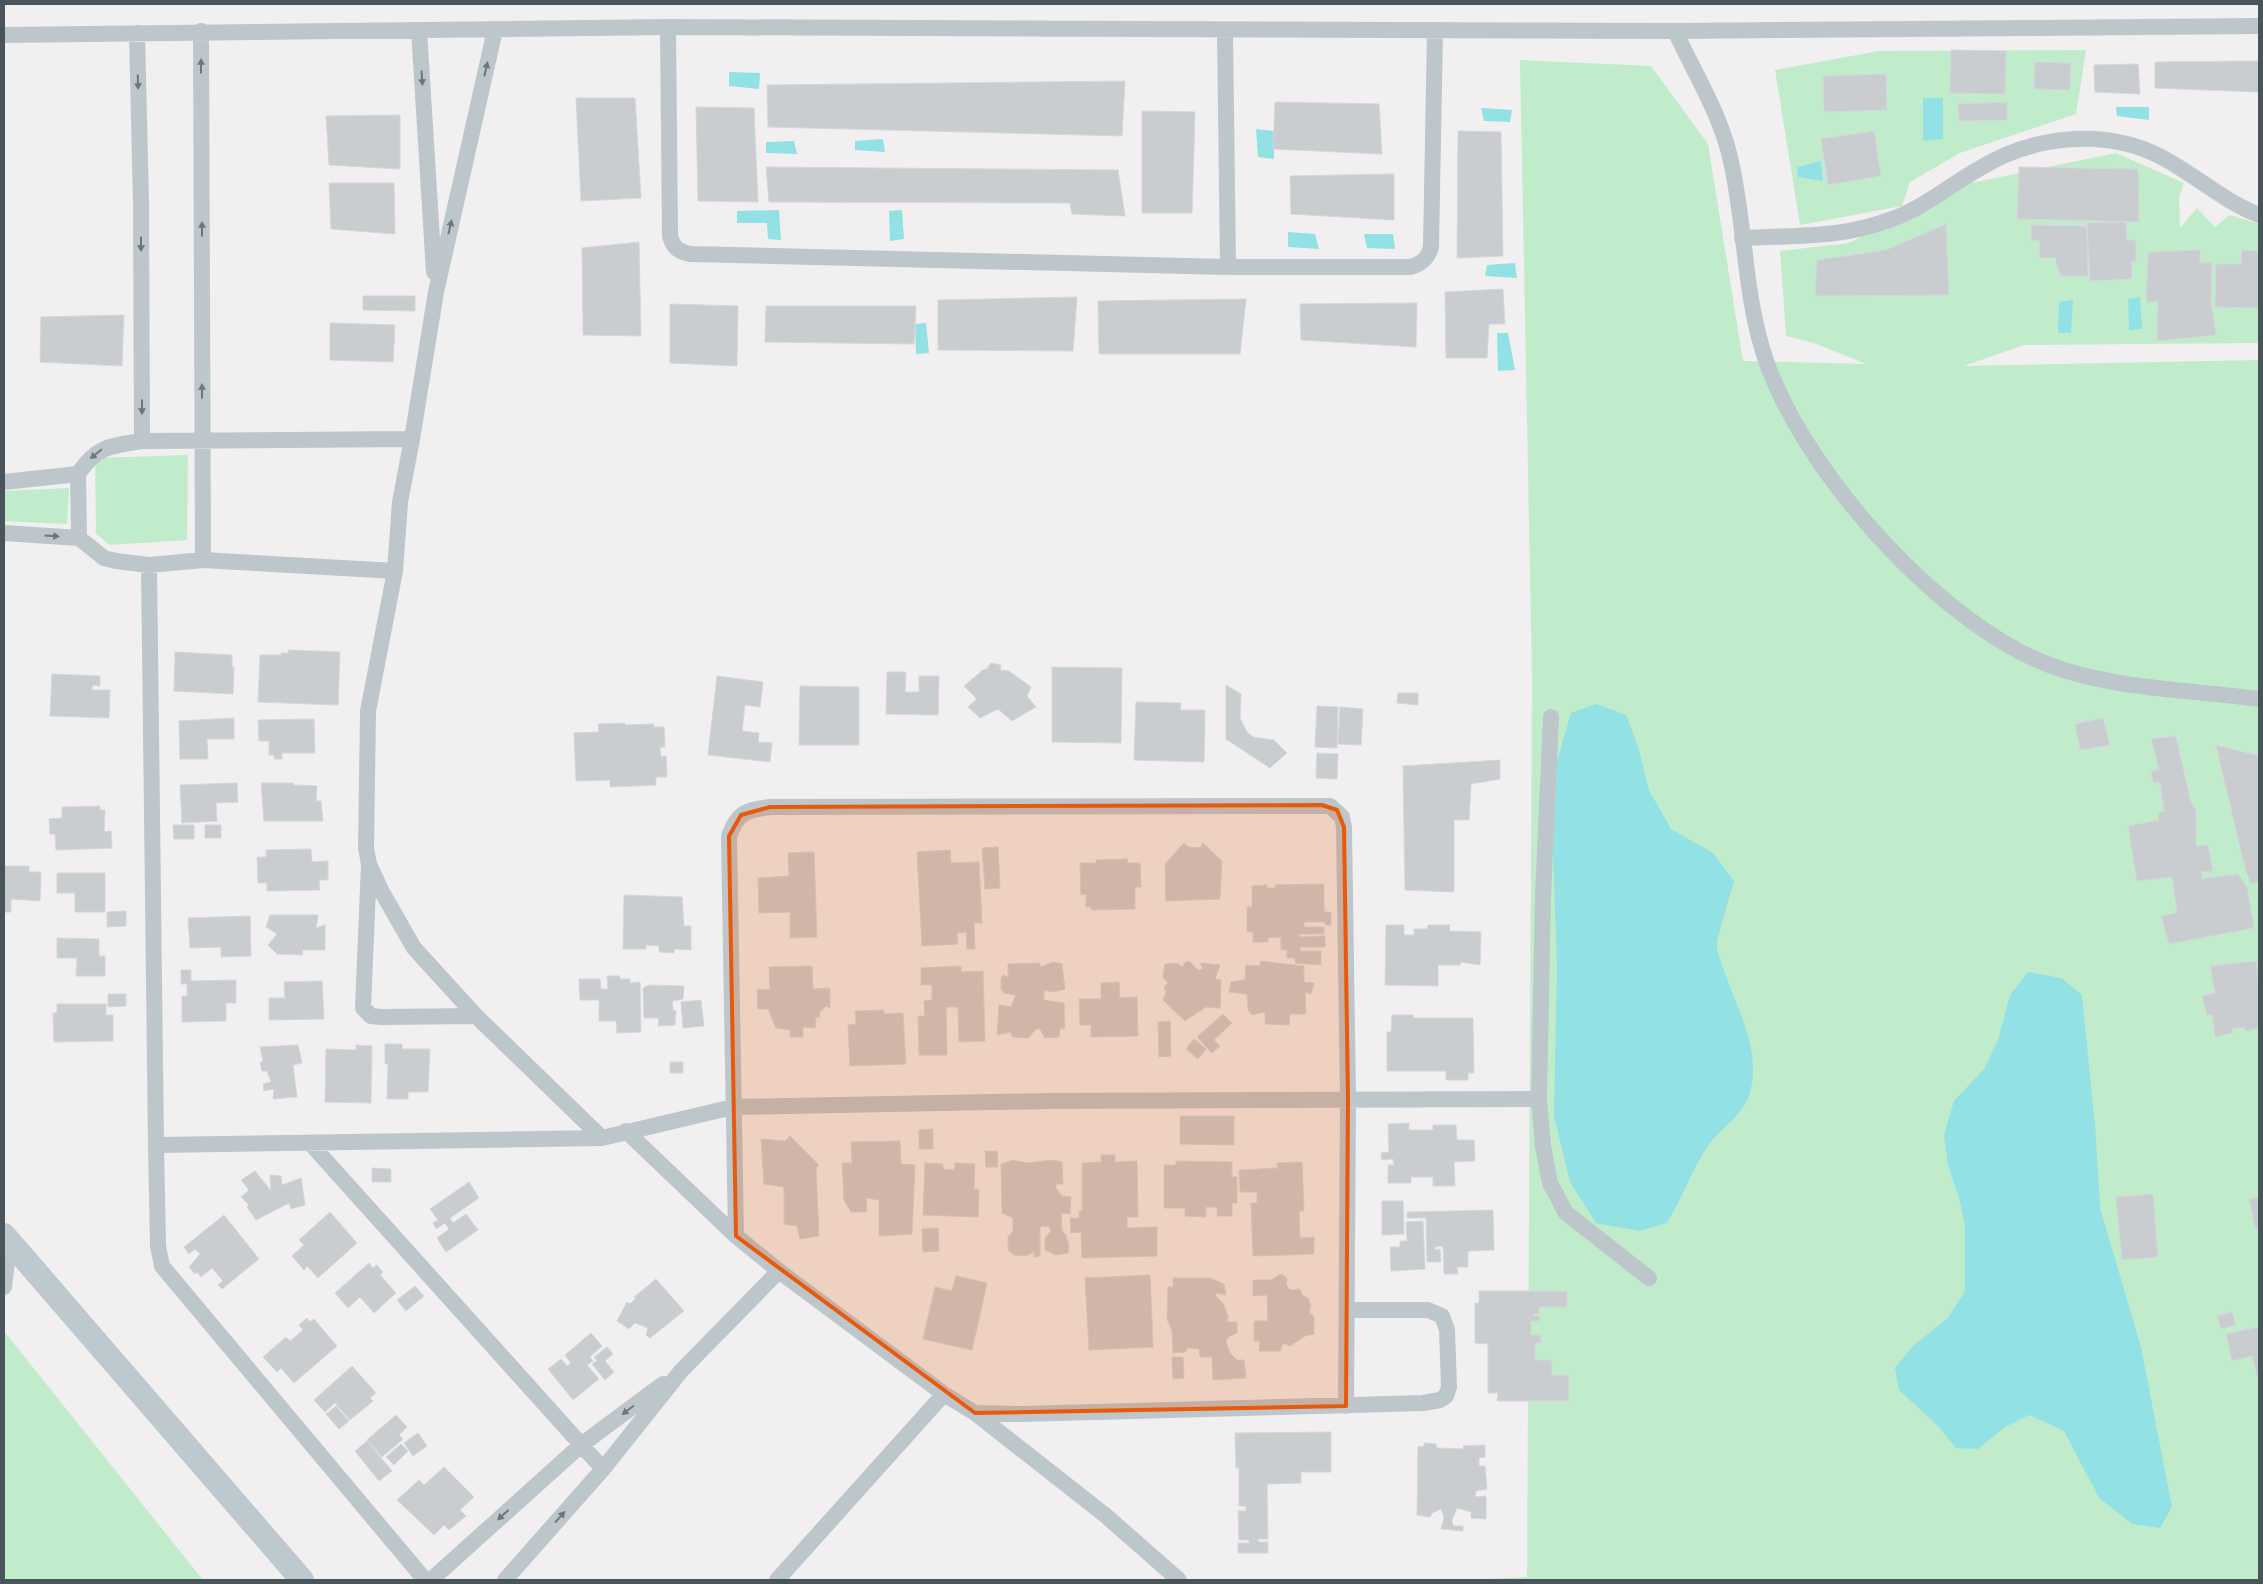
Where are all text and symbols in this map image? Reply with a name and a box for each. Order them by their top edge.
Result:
one-way arrow [197,58,205,74]
one-way arrow [483,60,491,76]
one-way arrow [419,71,427,87]
one-way arrow [134,74,142,90]
one-way arrow [198,220,206,236]
one-way arrow [446,220,454,235]
one-way arrow [138,237,146,253]
one-way arrow [198,383,206,399]
one-way arrow [138,399,146,415]
one-way arrow [90,448,103,459]
one-way arrow [45,532,61,540]
one-way arrow [622,1405,635,1416]
one-way arrow [498,1509,510,1521]
one-way arrow [554,1512,566,1524]

